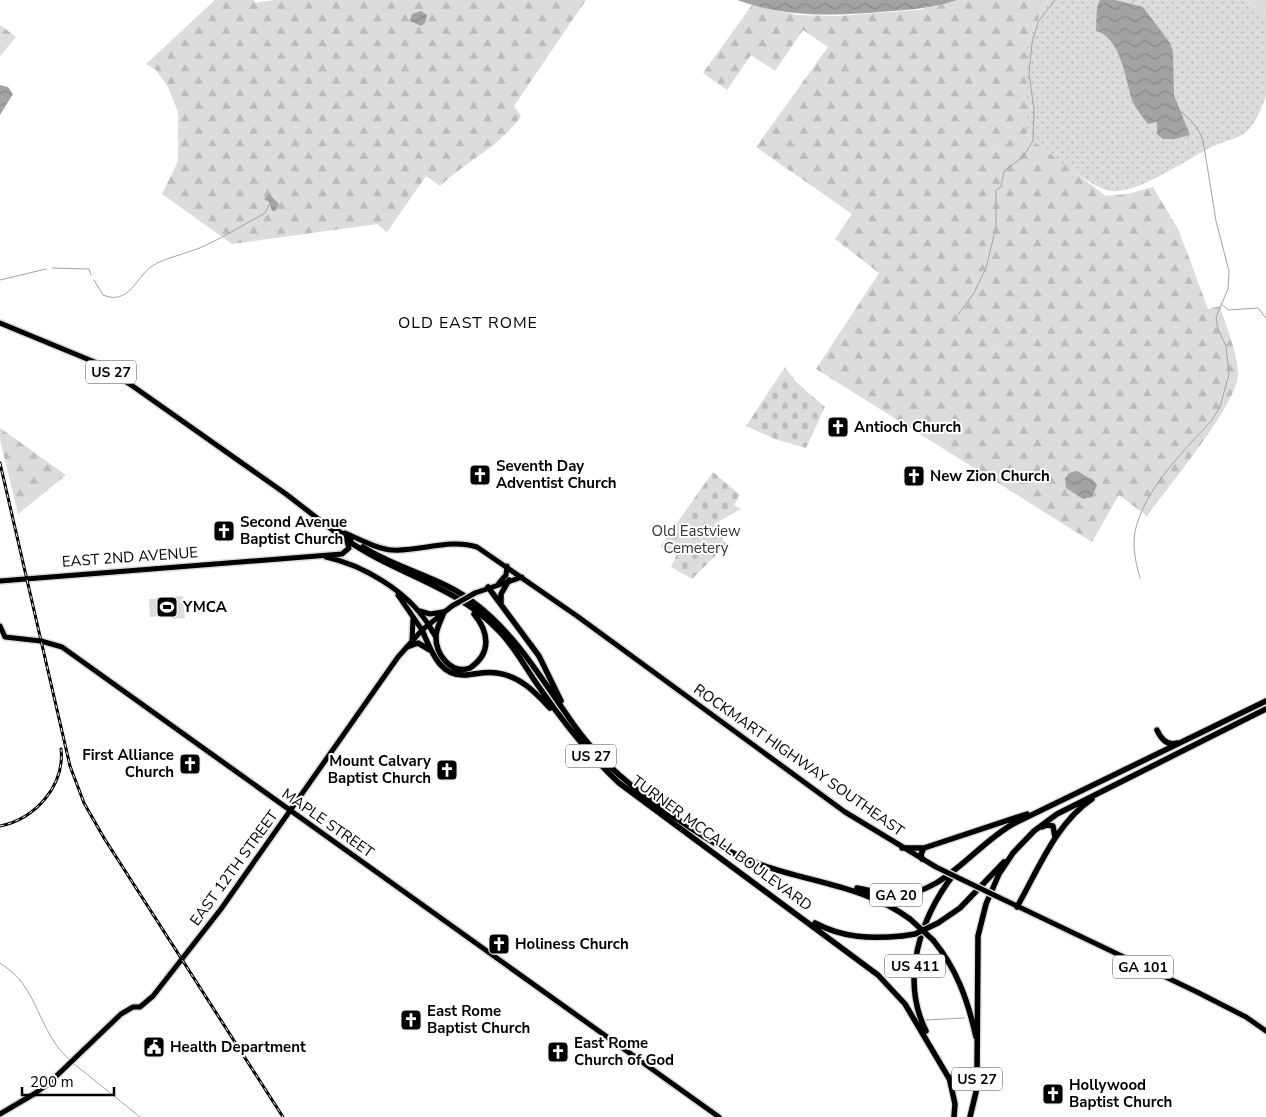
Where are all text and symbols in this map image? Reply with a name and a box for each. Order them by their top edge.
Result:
district label: OLD EAST ROME [398,312,538,334]
road number: US 27 [86,361,136,384]
church icon: Antioch Church [826,415,850,439]
place label: Antioch Church [854,417,961,437]
place label: Seventh Day Adventist Church [496,456,617,493]
church icon: Seventh Day Adventist Church [468,463,492,487]
church icon: New Zion Church [902,464,926,488]
place label: New Zion Church [930,466,1050,486]
place label: Second Avenue Baptist Church [240,512,347,549]
church icon: Second Avenue Baptist Church [212,519,236,543]
park label: Old Eastview Cemetery [651,521,741,558]
street label: EAST 2ND AVENUE [61,542,199,572]
sports icon: YMCA [155,595,179,619]
place label: YMCA [182,597,228,617]
street label: ROCKMART HIGHWAY SOUTHEAST [690,679,908,841]
road number: US 27 [566,744,616,768]
place label: First Alliance Church [82,745,174,782]
place label: Mount Calvary Baptist Church [328,751,431,788]
church icon: First Alliance Church [178,752,202,776]
church icon: Mount Calvary Baptist Church [435,758,459,782]
street label: TURNER MCCALL BOULEVARD [628,771,816,915]
street label: MAPLE STREET [278,784,378,862]
street label: EAST 12TH STREET [185,806,283,930]
road number: GA 20 [870,884,922,906]
church icon: Holiness Church [487,932,511,956]
place label: Holiness Church [515,934,629,954]
road number: US 411 [885,954,945,978]
road number: GA 101 [1113,956,1173,979]
place label: East Rome Baptist Church [427,1001,530,1038]
church icon: East Rome Baptist Church [399,1008,423,1032]
place label: East Rome Church of God [574,1033,674,1070]
public building icon: Health Department [142,1035,166,1059]
place label: Health Department [170,1037,306,1057]
church icon: East Rome Church of God [546,1040,570,1064]
scale bar [22,1064,115,1096]
road number: US 27 [952,1068,1002,1090]
text: 200 m [30,1072,74,1092]
place label: Hollywood Baptist Church [1069,1075,1172,1112]
church icon: Hollywood Baptist Church [1041,1082,1065,1106]

